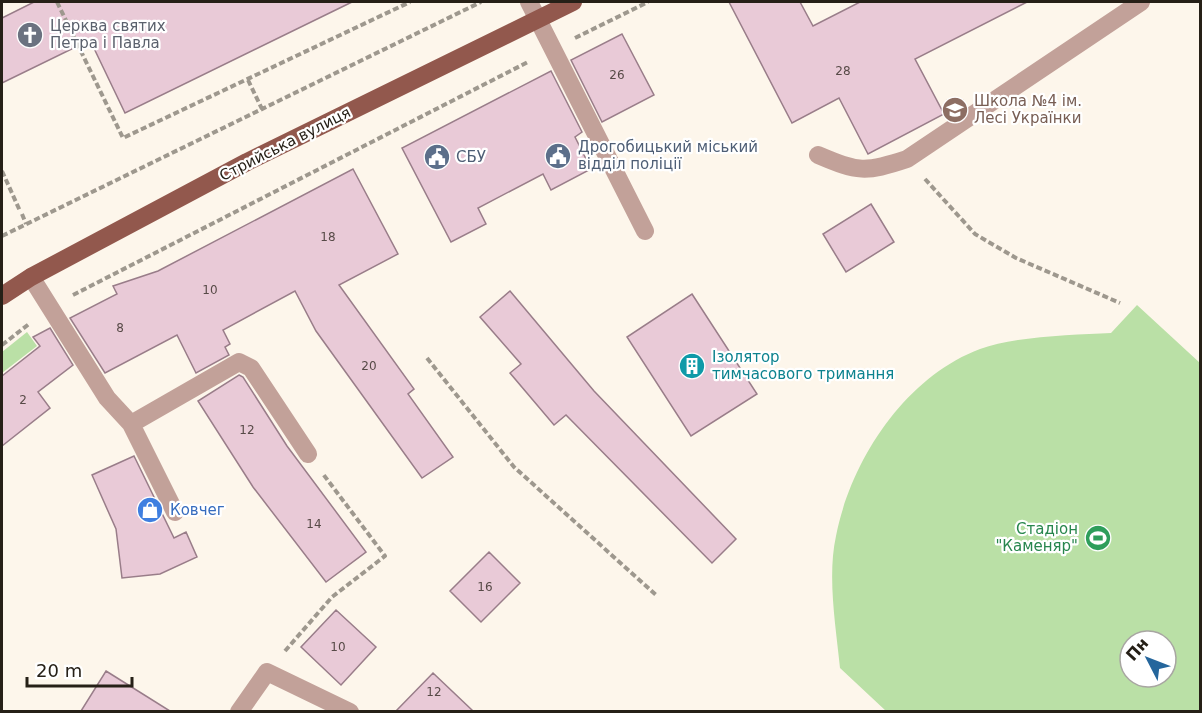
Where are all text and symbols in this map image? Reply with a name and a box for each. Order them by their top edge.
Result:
place label: Церква святих Петра і Павла [50,17,166,52]
church icon: Церква святих Петра і Павла [15,20,45,50]
house number: 28 [835,64,851,78]
house number: 26 [609,68,625,82]
place label: Школа №4 ім. Лесі Українки [974,92,1082,127]
school or university icon: Школа №4 ім. Лесі Українки [940,95,970,125]
street label: Стрийська вулиця [216,103,354,185]
place label: Дрогобицький міський відділ поліції [578,138,758,173]
public building icon: Дрогобицький міський відділ поліції [543,141,573,171]
public building icon: СБУ [422,142,452,172]
place label: СБУ [456,148,486,166]
house number: 18 [320,230,336,244]
house number: 10 [202,283,218,297]
house number: 8 [116,321,124,335]
place label: Ізолятор тимчасового тримання [712,348,894,383]
building icon: Ізолятор тимчасового тримання [677,351,707,381]
house number: 20 [361,359,377,373]
house number: 2 [19,393,27,407]
house number: 12 [239,423,255,437]
shop icon: Ковчег [135,495,165,525]
place label: Ковчег [170,501,225,519]
house number: 14 [306,517,322,531]
place label: Стадіон "Каменяр" [995,520,1078,555]
sports icon: Стадіон "Каменяр" [1083,523,1113,553]
house number: 16 [477,580,493,594]
north arrow [1118,629,1178,689]
text: Пн [1122,634,1152,665]
house number: 10 [330,640,346,654]
scale bar [27,650,132,688]
text: 20 m [36,660,82,681]
house number: 12 [426,685,442,699]

